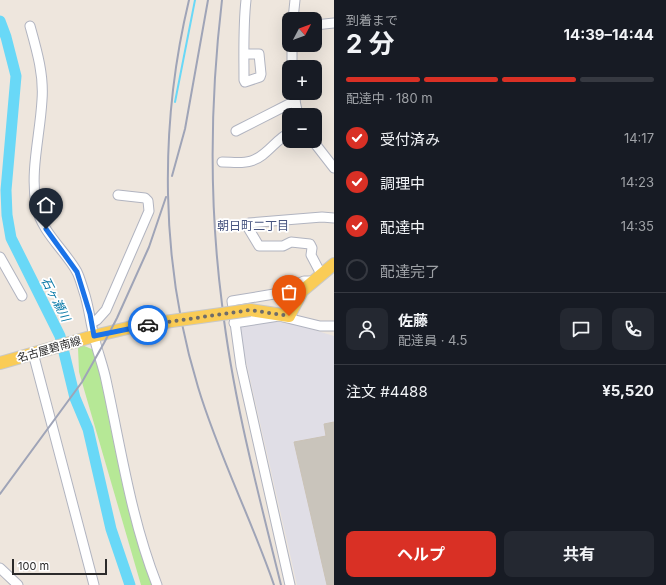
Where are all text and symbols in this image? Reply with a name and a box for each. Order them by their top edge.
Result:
north arrow [282,12,322,52]
map controls [282,12,322,148]
text: 到着まで [346,12,398,28]
text: 14:39–14:44 [564,25,654,44]
text: 2 分 [346,28,395,59]
button: + [282,60,322,100]
text: 配達中 · 180 m [346,90,433,106]
button: − [282,108,322,148]
icon: check [346,127,368,149]
text: 受付済み [380,130,440,149]
text: 14:17 [624,130,654,146]
icon: check [346,171,368,193]
text: 調理中 [380,174,425,193]
text: 14:23 [621,174,654,190]
pin [29,188,63,229]
icon: home [35,194,57,216]
icon: check [346,215,368,237]
district label: 朝日町二丁目 [217,218,289,233]
text: 配達中 [380,218,425,237]
text: 14:35 [621,218,654,234]
text: 配達完了 [380,262,440,281]
water label: 石ヶ瀬川 [38,274,74,326]
pin [272,275,306,316]
icon: bag [278,281,300,303]
courier [128,305,168,345]
button: person [346,308,388,350]
button: chat [560,308,602,350]
button: phone [612,308,654,350]
text: 佐藤 [398,311,428,330]
icon: car [137,314,159,336]
text: 配達員 · 4.5 [398,332,467,348]
street label: 名古屋碧南線 [15,333,83,365]
text: ¥5,520 [602,381,654,400]
text: 注文 #4488 [346,382,428,401]
button: ヘルプ [346,531,496,577]
button: 共有 [504,531,654,577]
scale bar [12,557,107,576]
text: 100 m [18,559,49,573]

